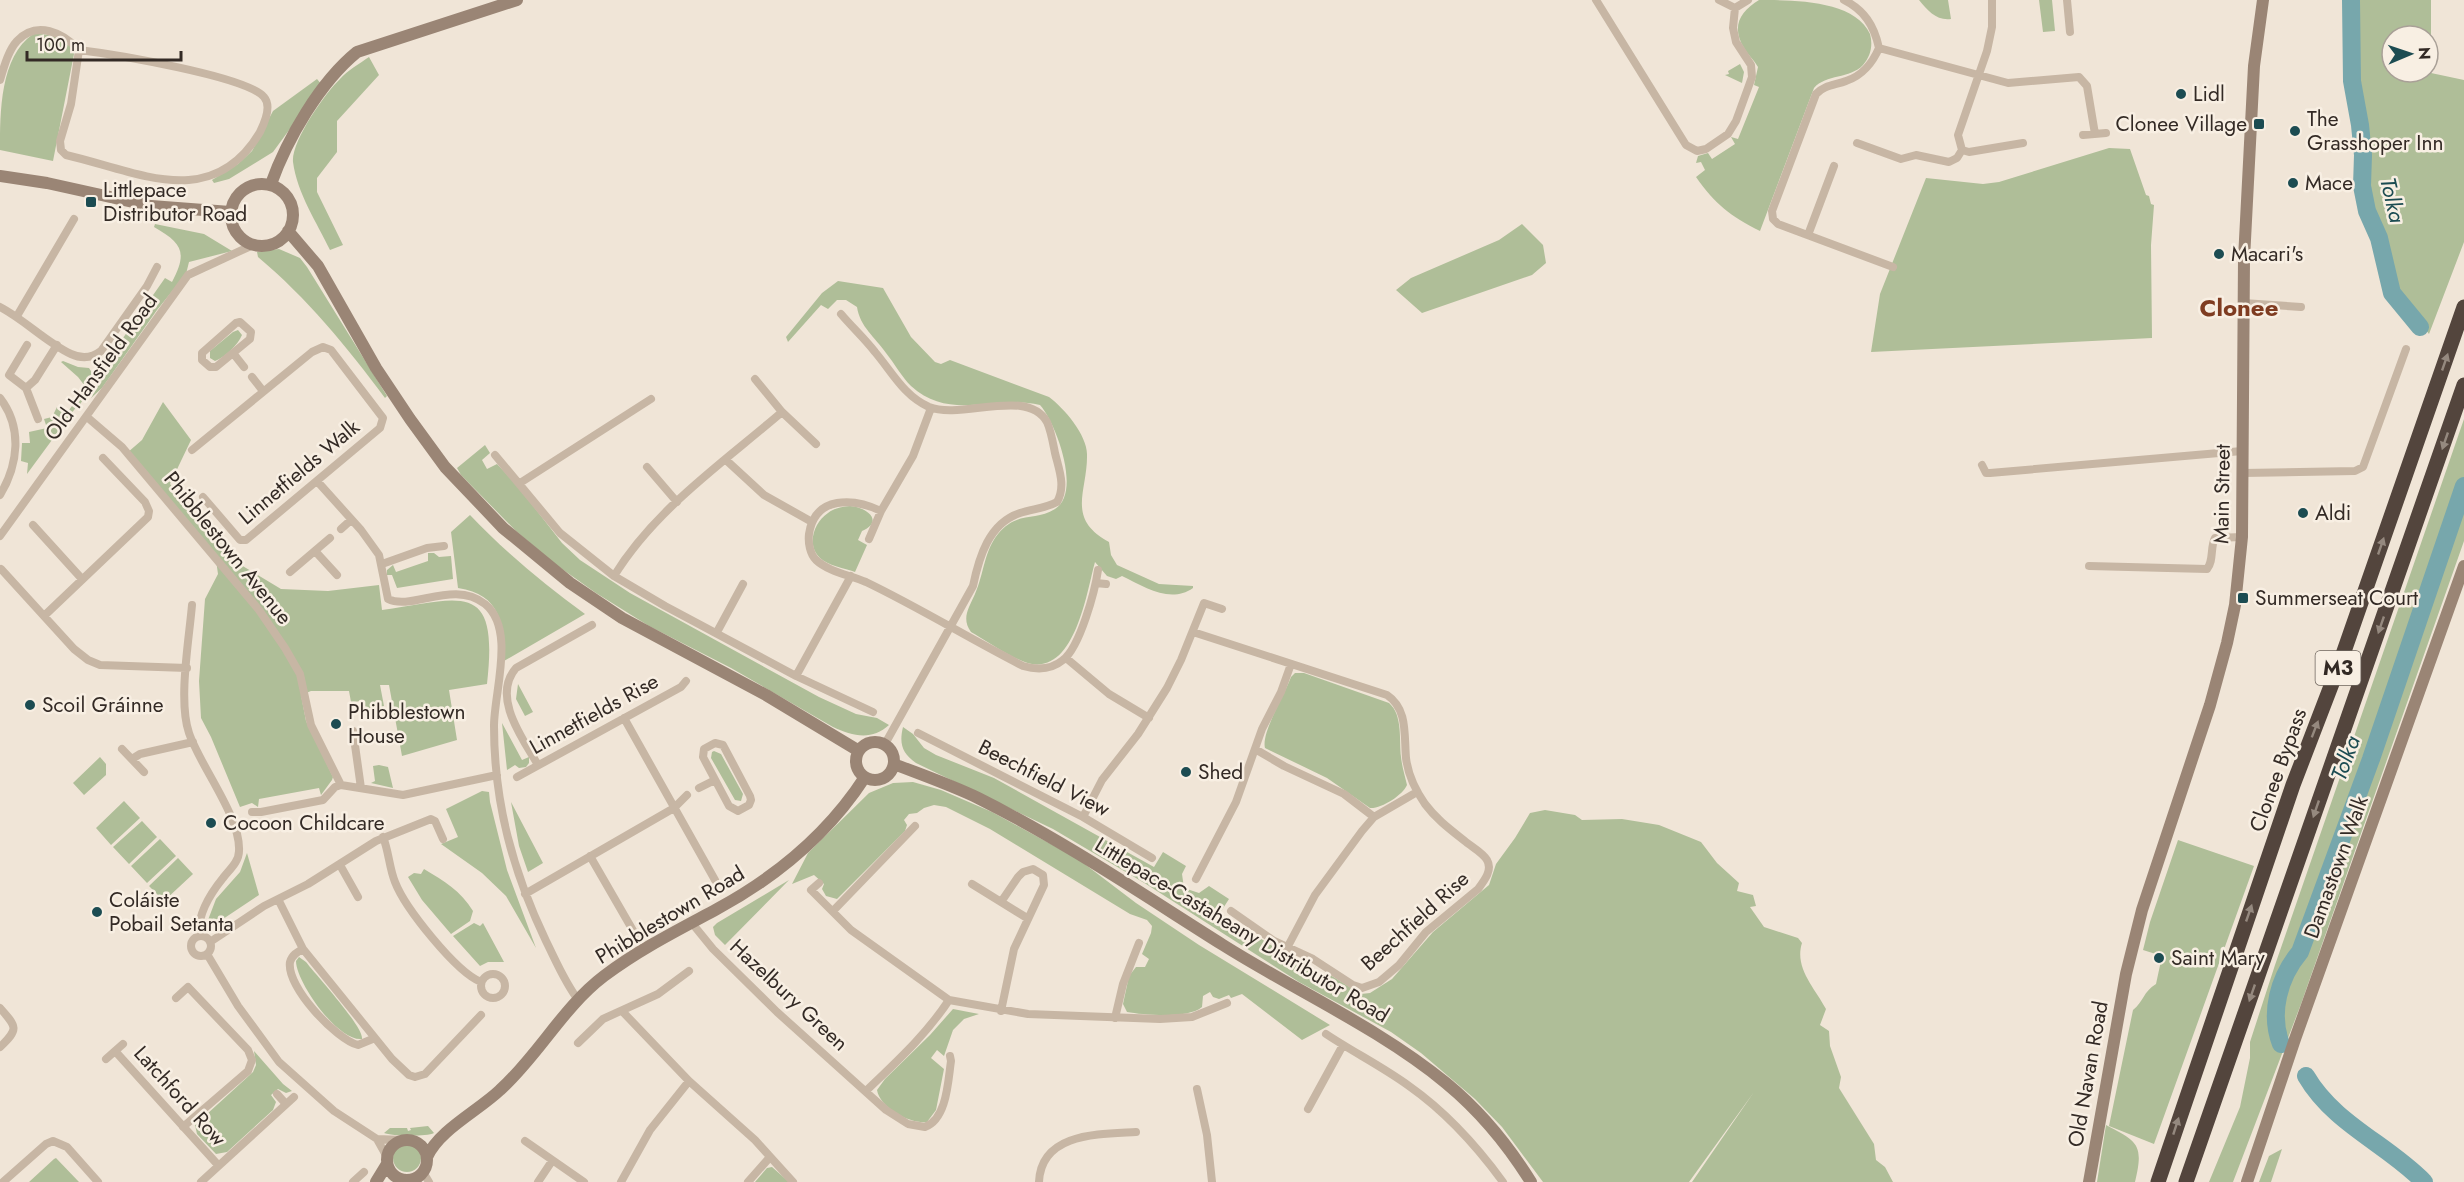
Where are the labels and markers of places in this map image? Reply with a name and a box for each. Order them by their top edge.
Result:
place label: Lidl [2193,79,2225,109]
marker: Lidl [2174,87,2188,101]
place label: The Grasshoper Inn [2307,104,2443,158]
place label: Clonee Village [2115,109,2247,139]
marker: Clonee Village [2252,117,2266,131]
marker: The Grasshoper Inn [2288,124,2302,138]
place label: Mace [2305,168,2353,198]
place label: Littlepace Distributor Road [103,175,247,229]
marker: Mace [2286,176,2300,190]
marker: Littlepace Distributor Road [84,195,98,209]
place label: Macari's [2231,239,2303,269]
marker: Macari's [2212,247,2226,261]
place label: Aldi [2315,498,2351,528]
marker: Aldi [2296,506,2310,520]
place label: Summerseat Court [2255,583,2418,613]
marker: Summerseat Court [2236,591,2250,605]
place label: Scoil Gráinne [42,690,164,720]
place label: Phibblestown House [348,697,466,751]
marker: Scoil Gráinne [23,698,37,712]
marker: Phibblestown House [329,717,343,731]
place label: Shed [1198,757,1243,787]
marker: Shed [1179,765,1193,779]
place label: Cocoon Childcare [223,808,385,838]
marker: Cocoon Childcare [204,816,218,830]
place label: Coláiste Pobail Setanta [109,885,234,939]
marker: Coláiste Pobail Setanta [90,905,104,919]
place label: Saint Mary [2171,943,2265,973]
marker: Saint Mary [2152,951,2166,965]

